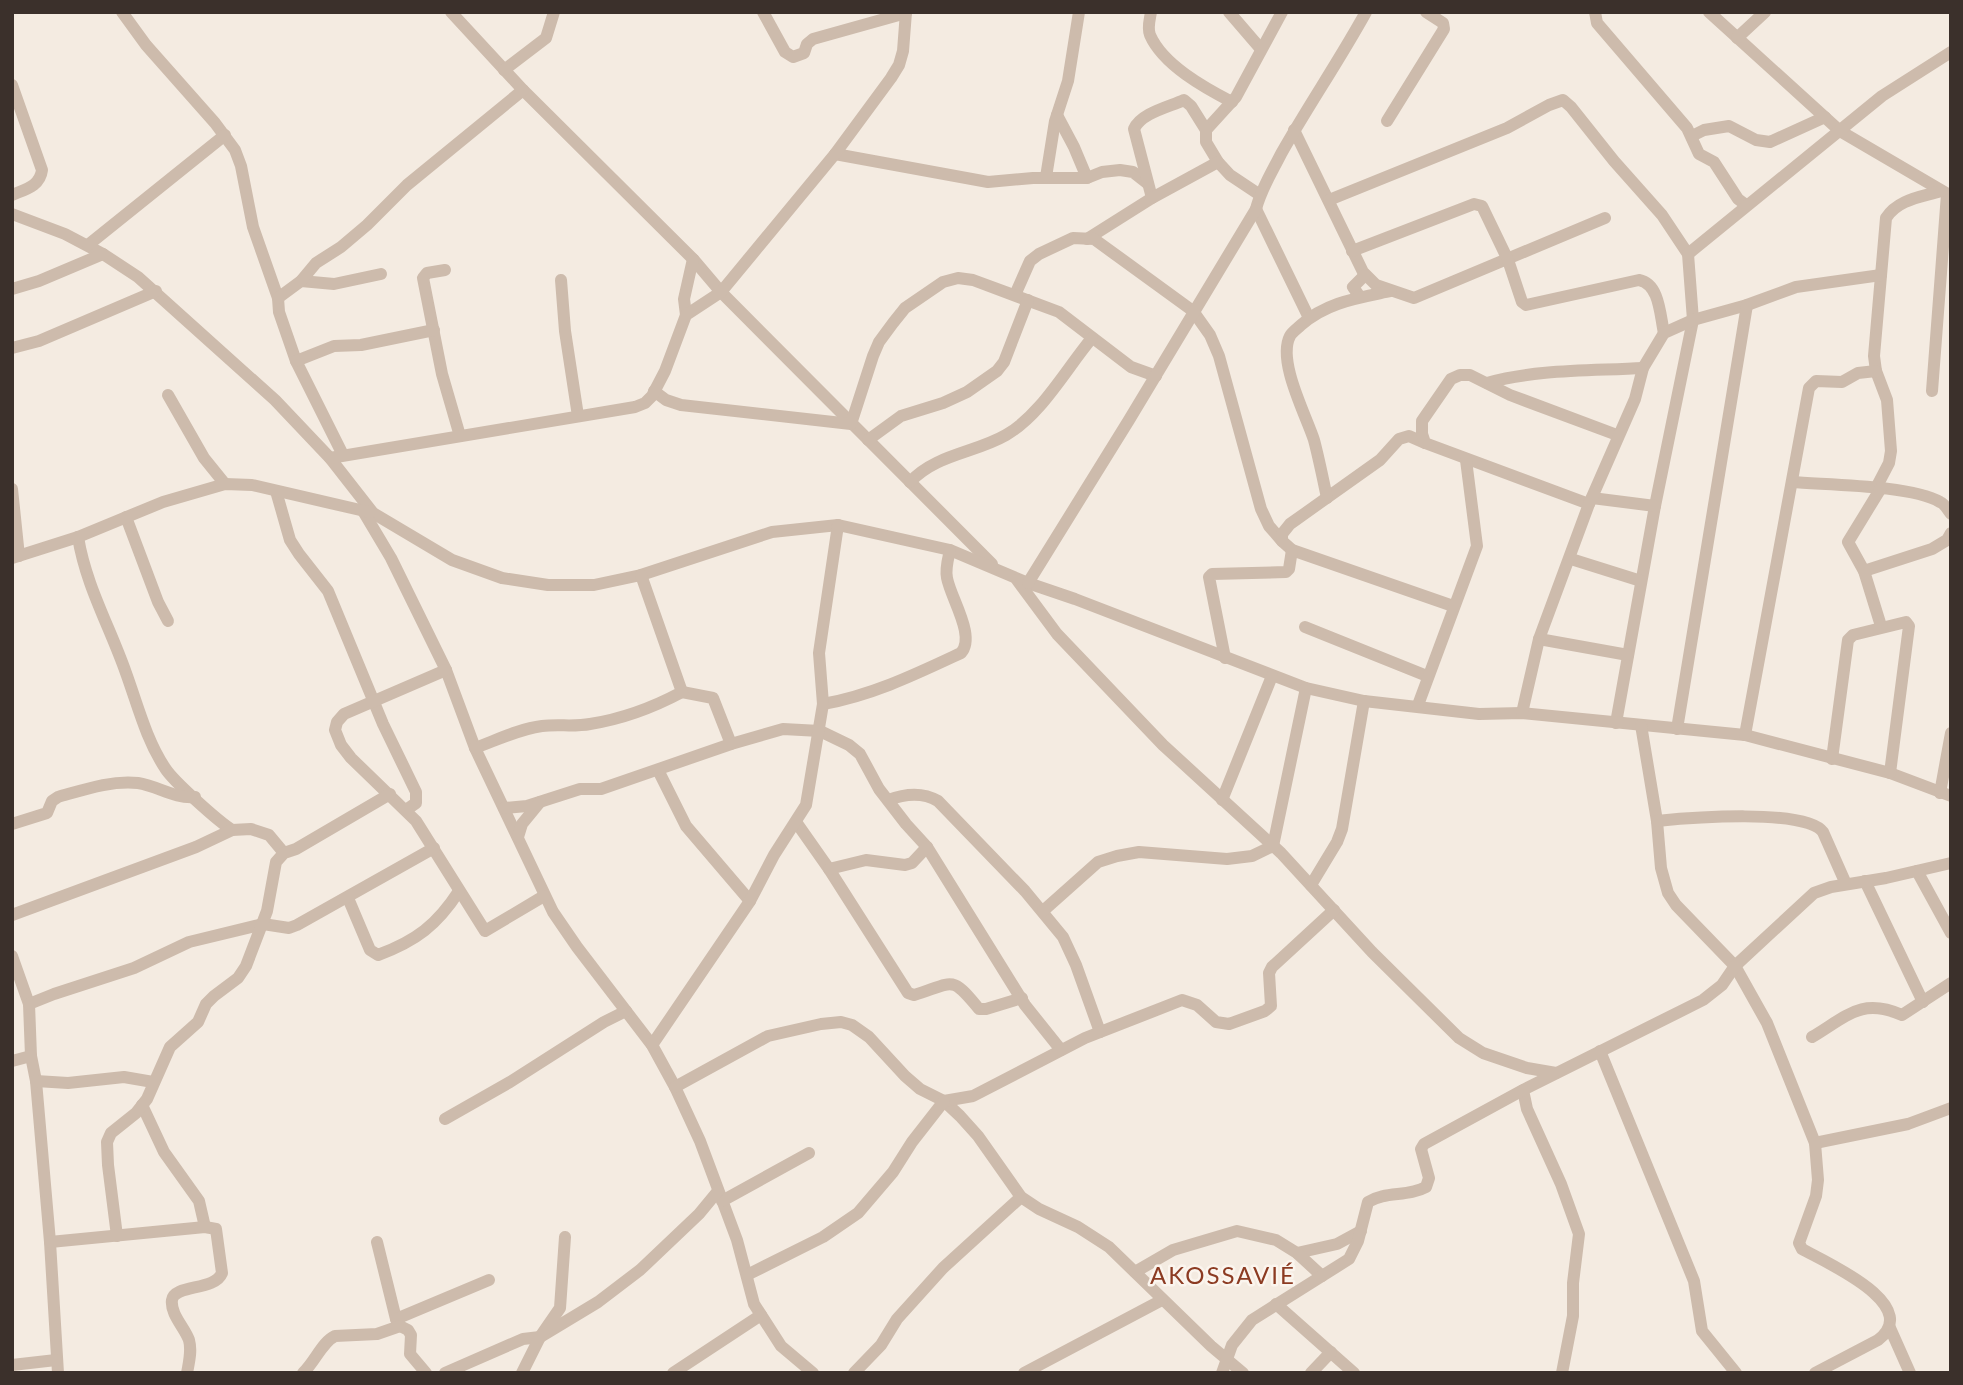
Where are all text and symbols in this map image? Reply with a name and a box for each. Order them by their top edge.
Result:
district label: AKOSSAVIÉ [1150,1260,1296,1289]

